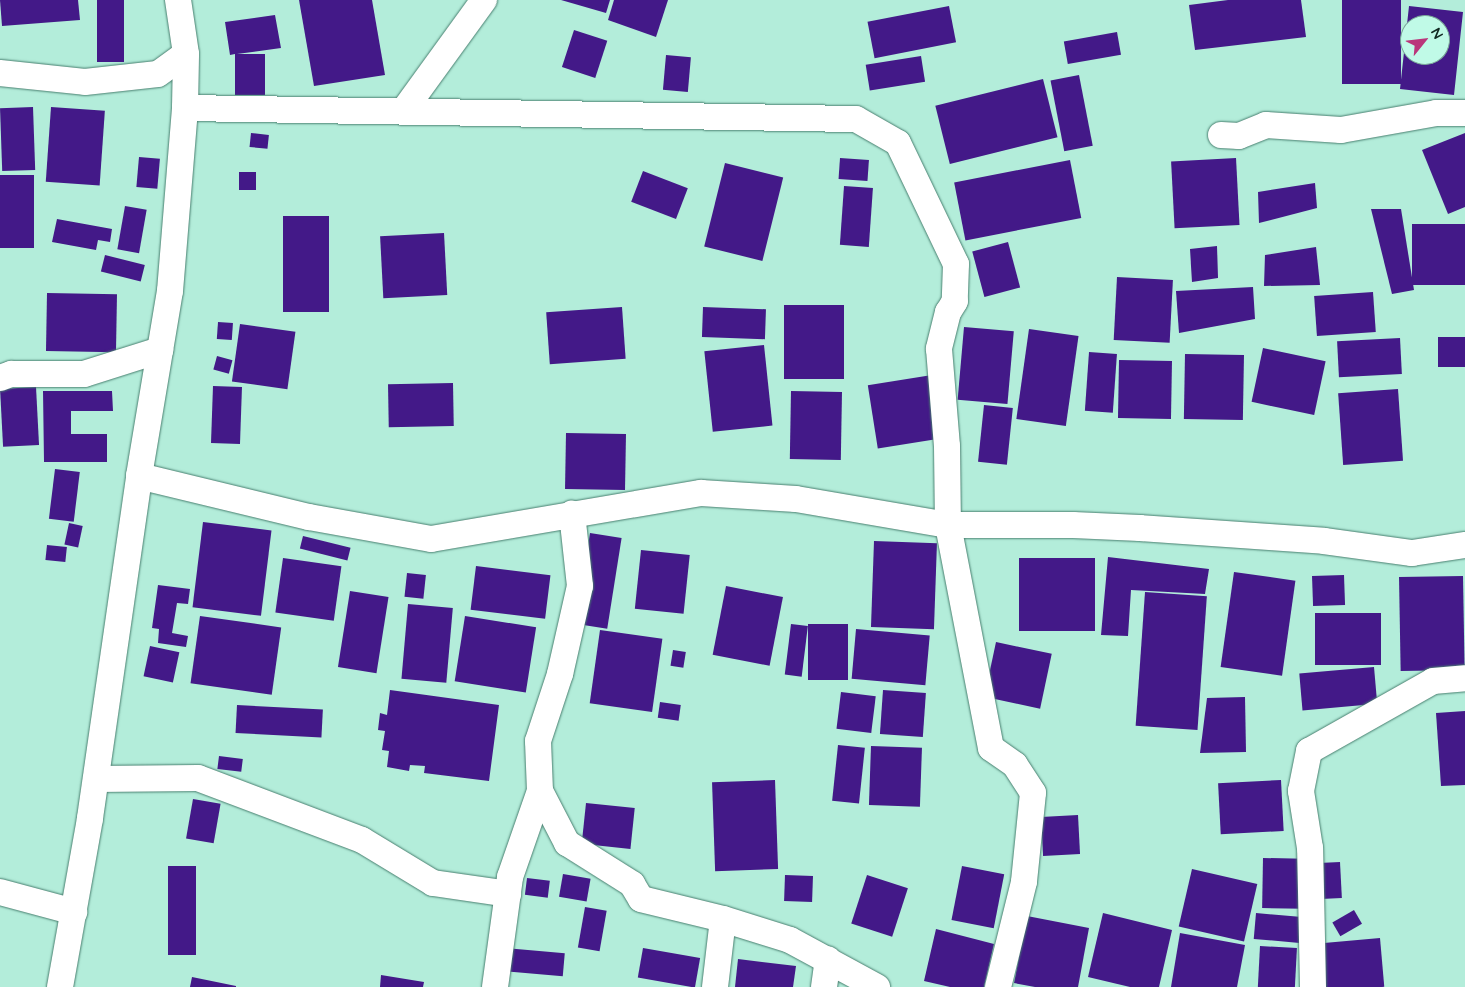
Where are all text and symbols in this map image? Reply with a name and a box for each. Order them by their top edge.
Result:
north arrow [1400,15,1450,65]
text: N [1427,24,1448,42]

